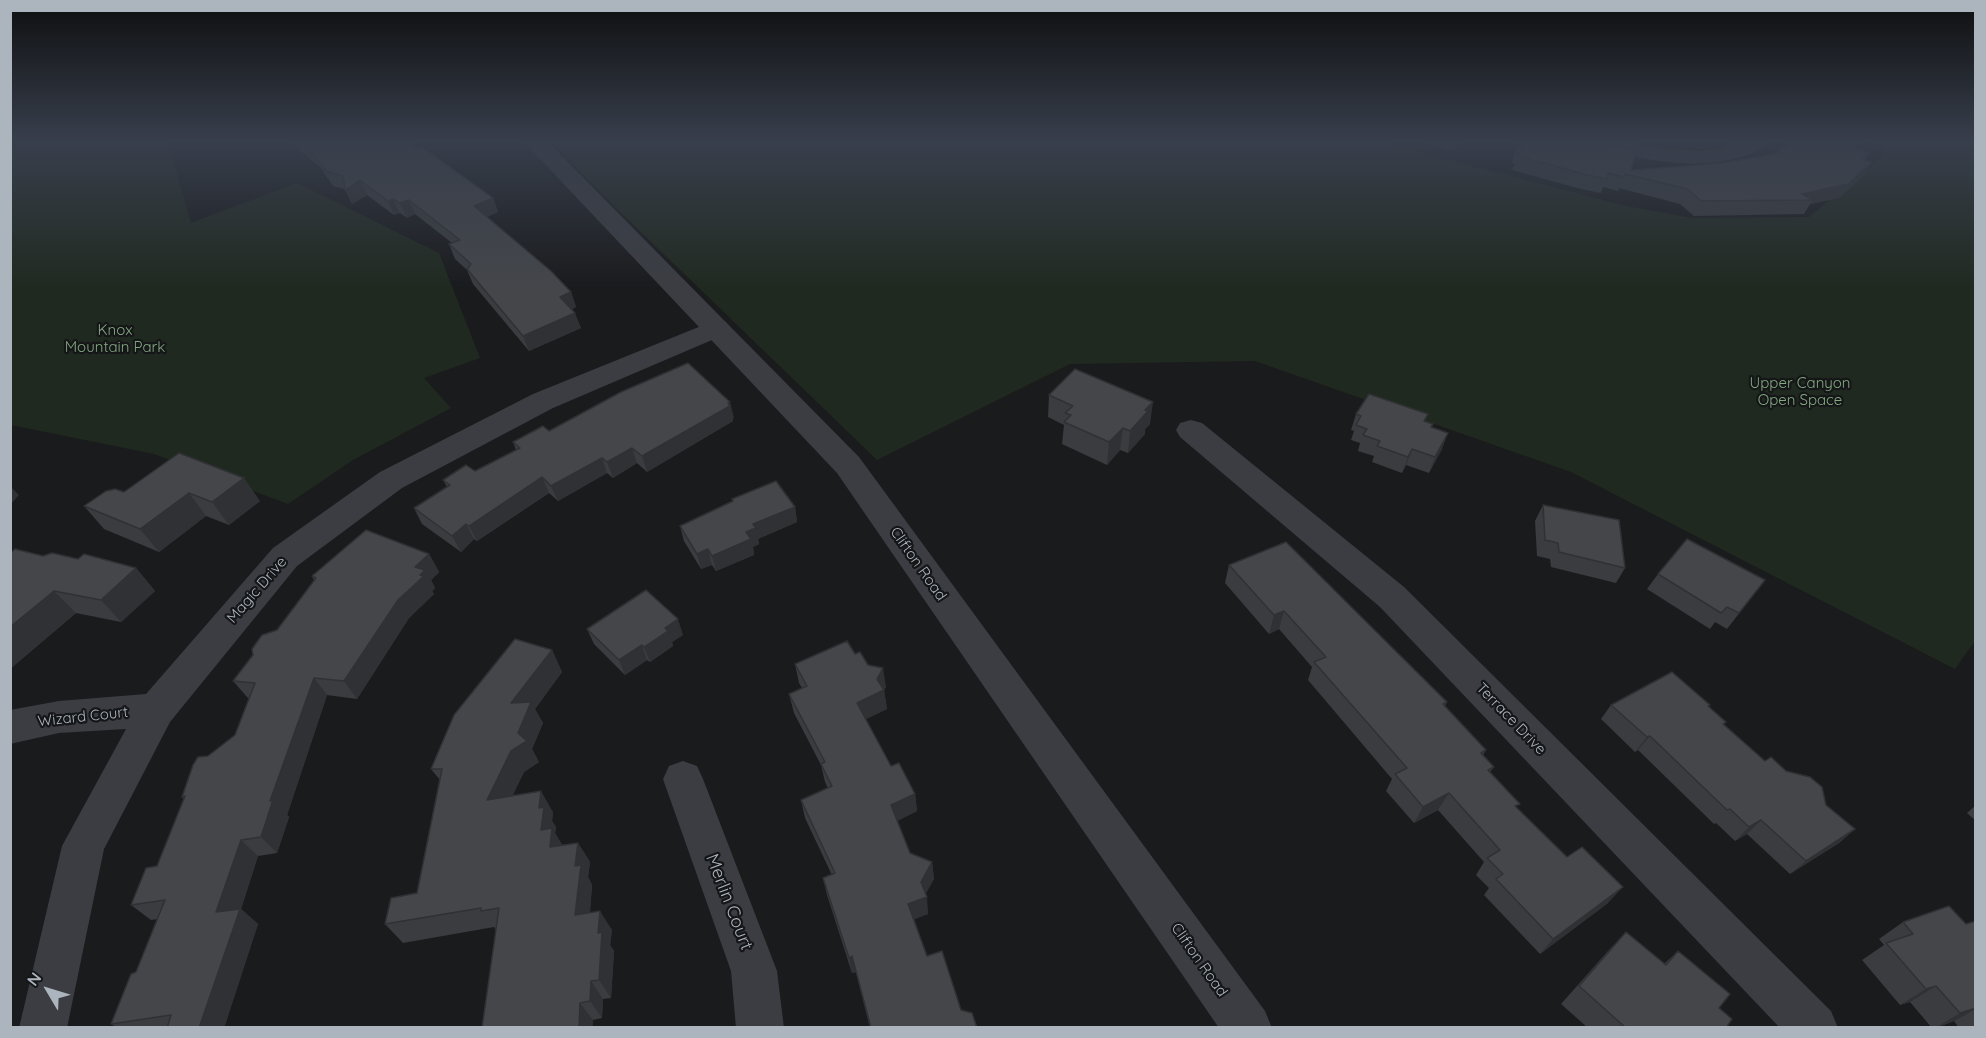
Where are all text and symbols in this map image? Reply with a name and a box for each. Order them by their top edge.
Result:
park label: Knox Mountain Park [65,321,165,356]
park label: Upper Canyon Open Space [1750,374,1850,409]
street label: Clifton Road [886,524,950,604]
street label: Magic Drive [223,553,291,627]
street label: Terrace Drive [1472,679,1550,759]
street label: Wizard Court [37,703,129,731]
street label: Merlin Court [701,851,757,953]
street label: Clifton Road [1167,920,1231,1000]
north arrow [18,960,78,1020]
text: N [22,968,45,990]

